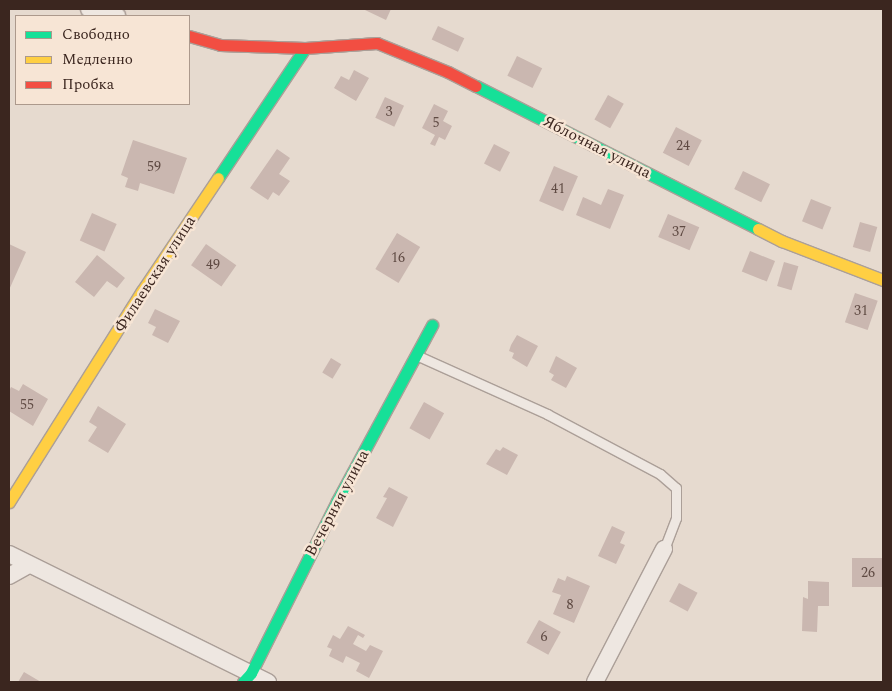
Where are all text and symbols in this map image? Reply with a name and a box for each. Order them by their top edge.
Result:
legend [15,15,190,105]
text: Свободно [62,23,130,46]
text: Медленно [62,48,133,71]
text: Пробка [62,73,114,96]
house number: 3 [386,104,392,120]
street label: Яблочная улица [540,112,654,182]
house number: 5 [433,115,439,131]
house number: 24 [676,138,690,154]
house number: 59 [147,159,161,175]
house number: 41 [551,181,565,197]
street label: Филаевская улица [110,212,200,336]
house number: 37 [672,224,686,240]
house number: 16 [391,250,405,266]
house number: 49 [206,257,220,273]
house number: 31 [854,303,868,319]
house number: 55 [20,397,34,413]
street label: Вечерняя улица [301,447,373,559]
house number: 26 [861,565,875,581]
house number: 8 [567,597,573,613]
house number: 6 [541,629,547,645]

